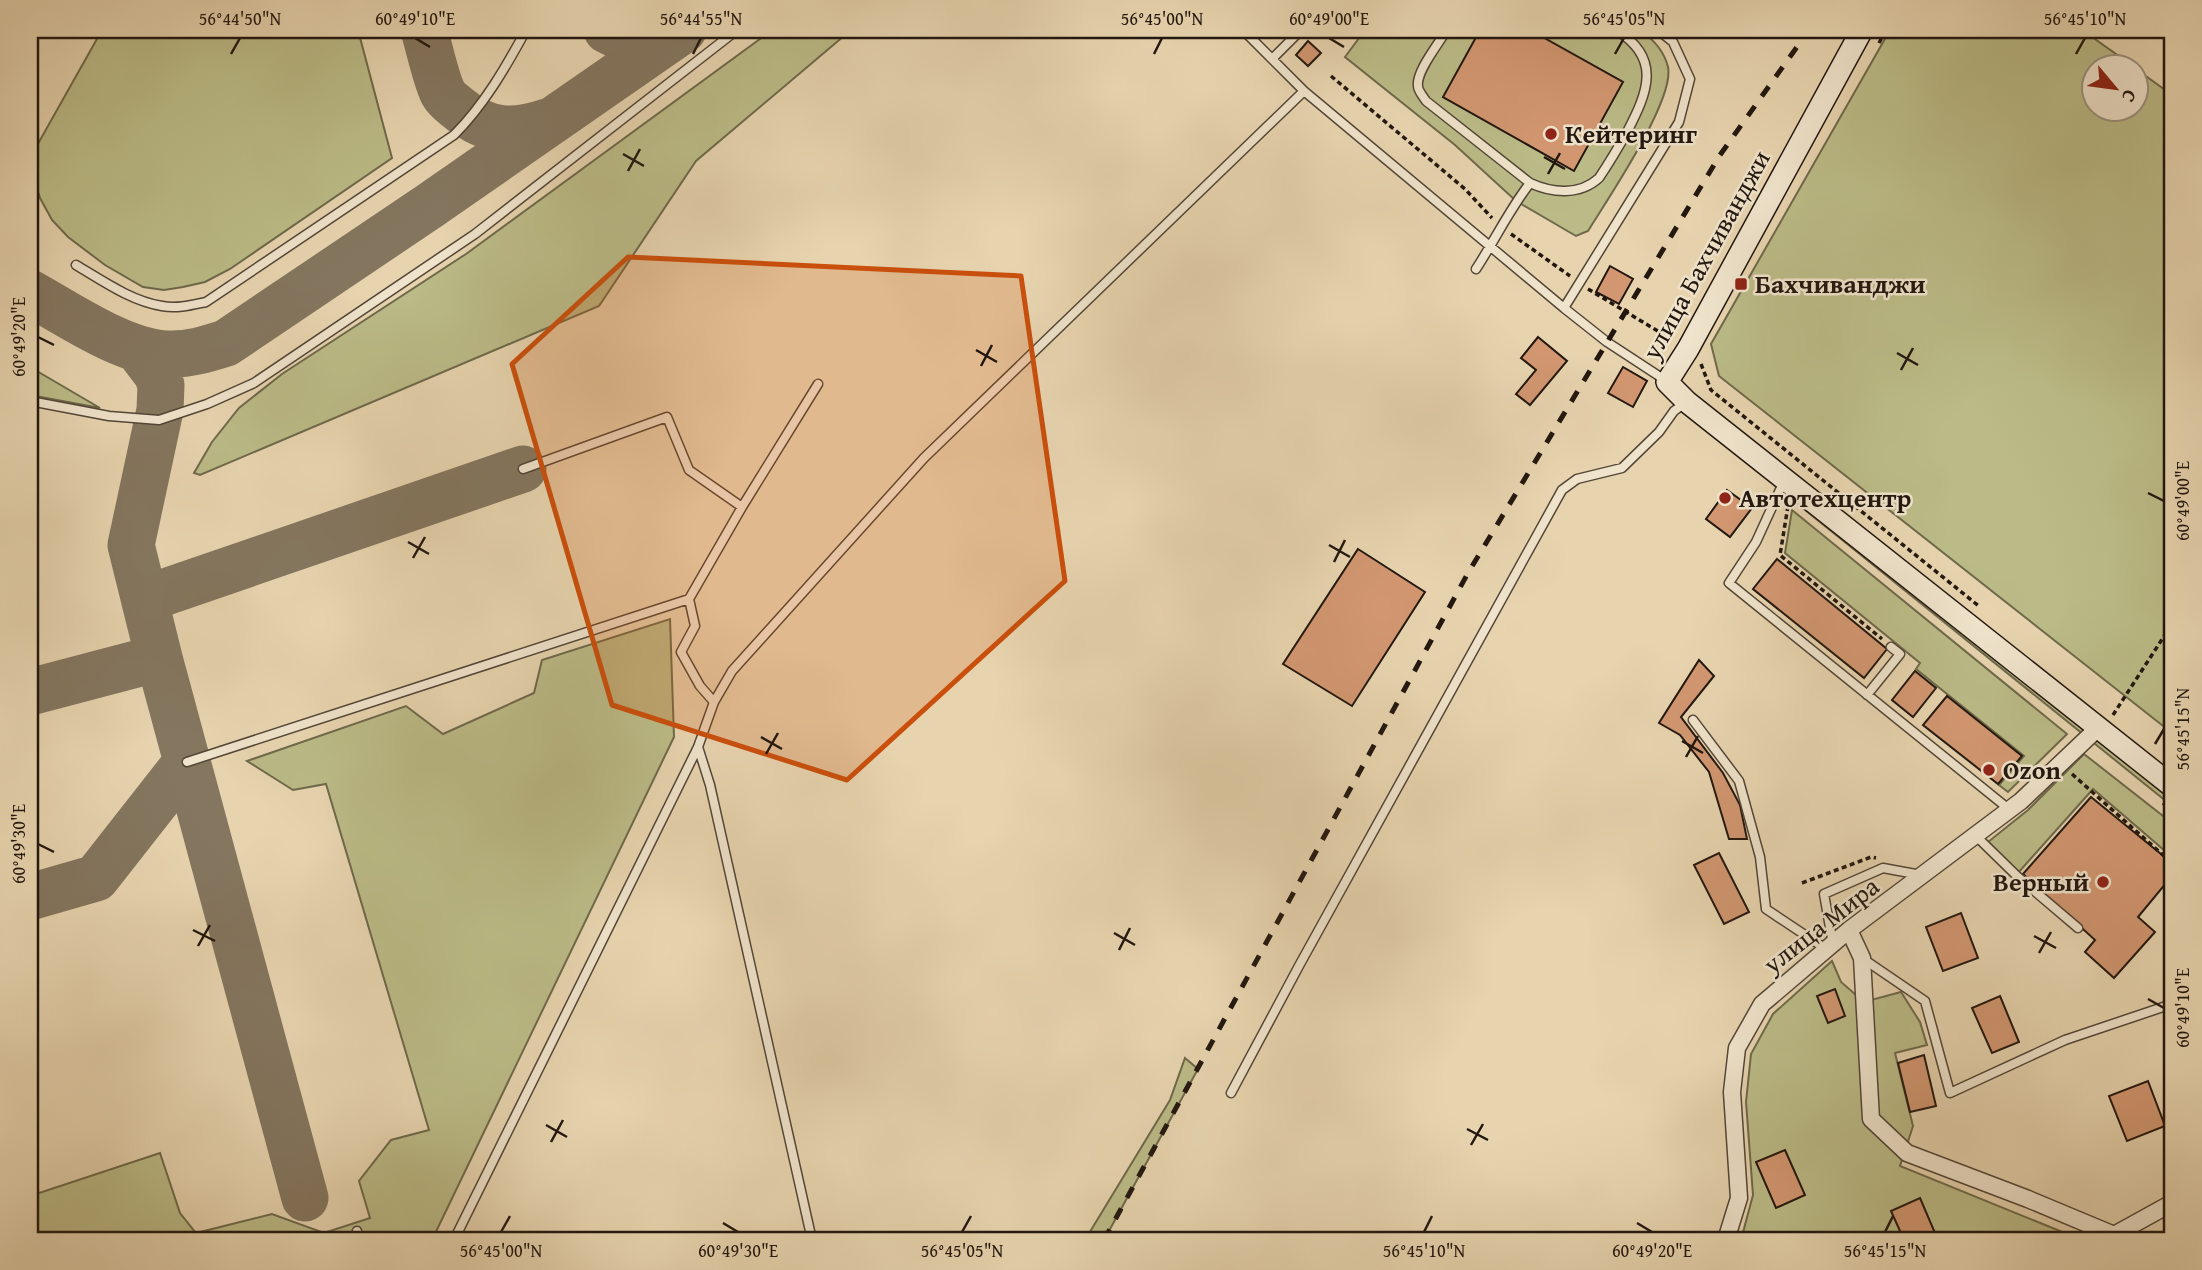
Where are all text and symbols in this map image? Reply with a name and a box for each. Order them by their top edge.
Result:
text: 56°44'50"N [199,5,282,32]
text: 60°49'10"E [375,5,455,32]
text: 56°44'55"N [660,5,743,32]
text: 56°45'00"N [1121,5,1204,32]
text: 60°49'00"E [1289,5,1369,32]
text: 56°45'05"N [1583,5,1666,32]
text: 56°45'10"N [2044,5,2127,32]
north arrow [2080,52,2150,122]
text: С [2115,85,2145,108]
place label: Кейтеринг [1565,114,1697,153]
marker: Кейтеринг [1543,126,1559,142]
street label: улица Бахчиванджи [1631,143,1779,368]
place label: Бахчиванджи [1755,264,1926,303]
marker: Бахчиванджи [1733,276,1749,292]
text: 60°49'20"E [5,297,32,377]
text: 60°49'00"E [2169,461,2196,541]
place label: Автотехцентр [1739,478,1911,517]
marker: Автотехцентр [1717,490,1733,506]
text: 56°45'15"N [2169,687,2196,770]
place label: Ozon [2003,750,2062,789]
marker: Ozon [1981,762,1997,778]
text: 60°49'30"E [5,804,32,884]
place label: Верный [1993,862,2089,901]
street label: улица Мира [1753,866,1888,983]
marker: Верный [2095,874,2111,890]
text: 60°49'10"E [2169,968,2196,1048]
text: 56°45'00"N [460,1237,543,1264]
text: 60°49'30"E [698,1237,778,1264]
text: 56°45'05"N [921,1237,1004,1264]
text: 56°45'10"N [1383,1237,1466,1264]
text: 60°49'20"E [1612,1237,1692,1264]
text: 56°45'15"N [1844,1237,1927,1264]

